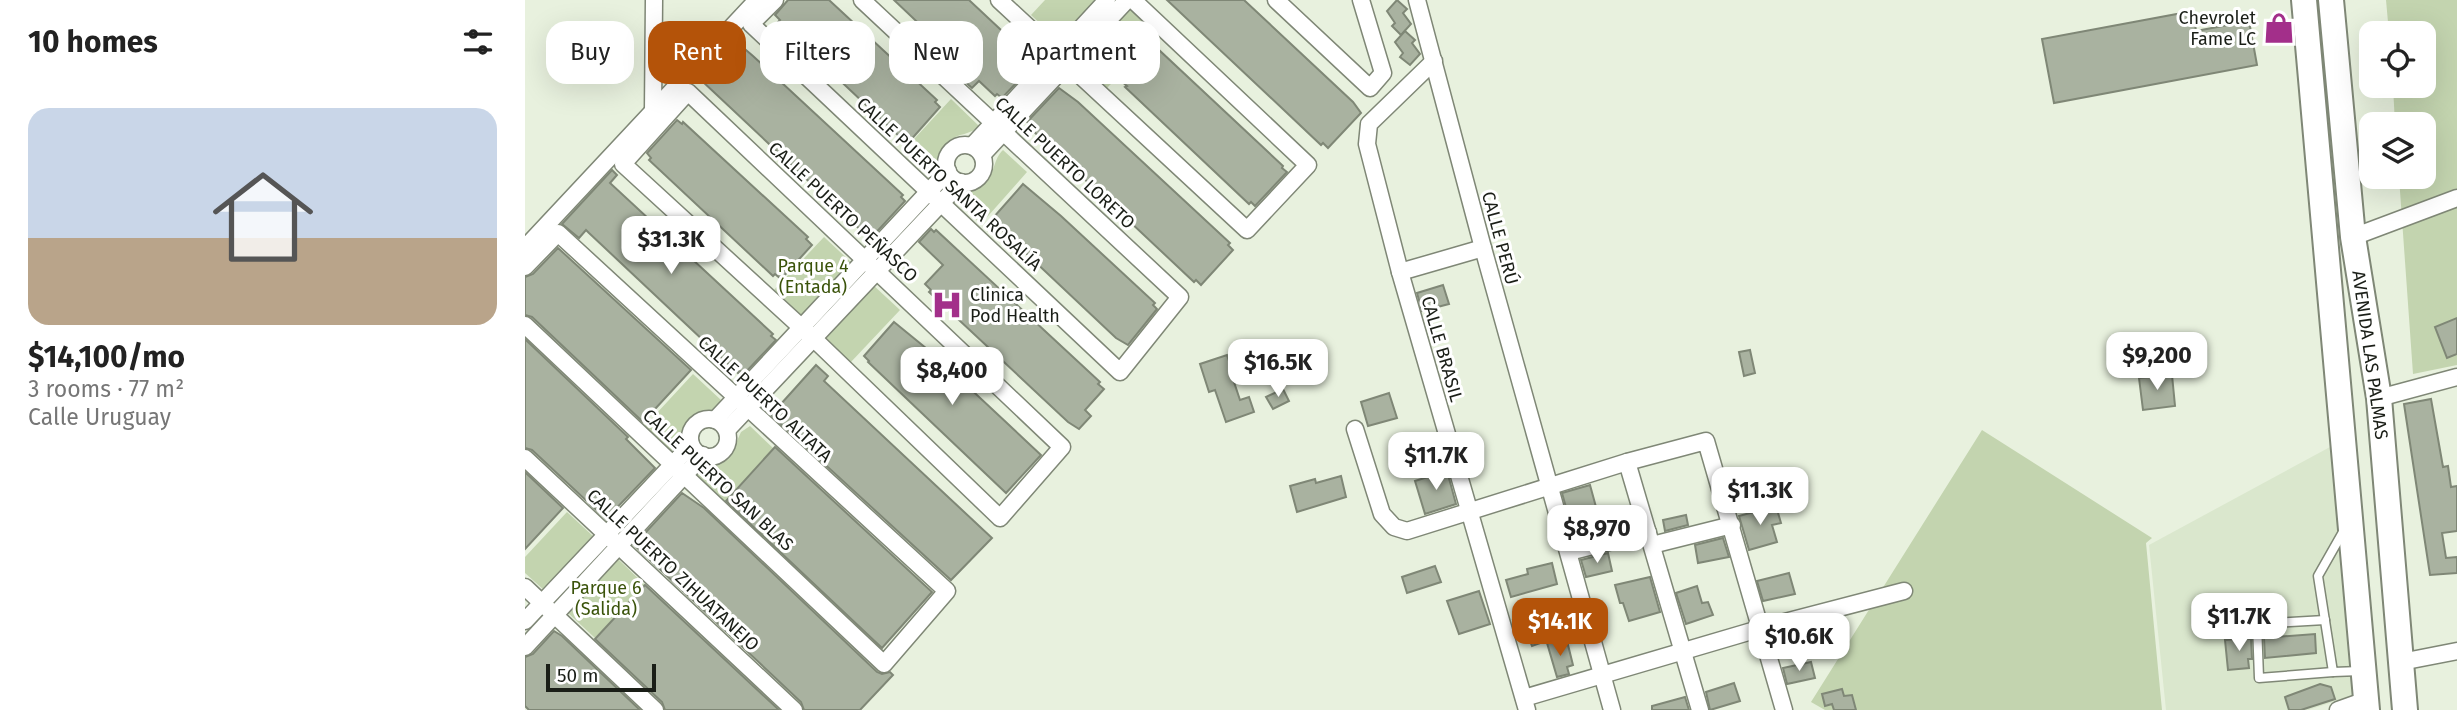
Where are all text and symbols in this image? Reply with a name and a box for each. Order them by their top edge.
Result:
place label: Chevrolet Fame LC [2179,7,2256,50]
shop icon: Chevrolet Fame LC [2262,11,2296,45]
chip: Buy [546,21,634,84]
chip: Rent [648,21,746,84]
chip: Filters [760,21,875,84]
chip: New [889,21,983,84]
chip: Apartment [997,21,1160,84]
map controls [2359,21,2436,189]
button: locate [2359,21,2436,98]
icon: filters [459,23,497,61]
text: 10 homes [28,24,158,60]
street label: CALLE PUERTO SANTA ROSALÍA [852,92,1047,276]
street label: CALLE PUERTO LORETO [990,92,1140,234]
button: layers [2359,112,2436,189]
street label: CALLE PUERTO PEÑASCO [764,136,923,287]
icon: home [200,154,326,280]
street label: CALLE PERÚ [1477,189,1524,287]
pin: $31.3K [614,216,728,276]
text: $31.3K [637,225,705,253]
park label: Parque 4 (Entada) [777,255,849,298]
street label: AVENIDA LAS PALMAS [2347,269,2393,441]
place label: Clinica Pod Health [970,284,1060,327]
hospital icon: Clinica Pod Health [930,288,964,322]
street label: CALLE BRASIL [1416,294,1468,404]
street label: CALLE PUERTO ALTATA [693,331,837,467]
pin: $9,200 [2100,332,2214,392]
text: $14,100/mo [28,339,185,375]
pin: $16.5K [1221,340,1335,399]
text: $9,200 [2122,341,2192,369]
pin: $8,400 [895,348,1009,407]
text: $16.5K [1244,348,1312,376]
text: $8,400 [917,356,987,384]
text: 3 rooms · 77 m² [28,375,184,403]
text: Calle Uruguay [28,403,171,431]
street label: CALLE PUERTO SAN BLAS [638,404,798,556]
pin: $11.7K [1379,433,1493,492]
text: $11.7K [1404,441,1468,469]
pin: $11.3K [1703,468,1817,527]
text: $11.3K [1727,476,1793,504]
street label: CALLE PUERTO ZIHUATANEJO [582,484,764,656]
pin: $8,970 [1540,505,1654,565]
text: $8,970 [1563,514,1631,542]
park label: Parque 6 (Salida) [570,577,642,620]
pin: $11.7K [2182,594,2296,653]
pin: $14.1K [1503,598,1617,658]
text: $11.7K [2207,602,2271,630]
text: $14.1K [1528,607,1592,635]
pin: $10.6K [1742,614,1856,673]
text: $10.6K [1765,622,1833,650]
scale bar [546,661,656,693]
text: 50 m [557,664,598,687]

